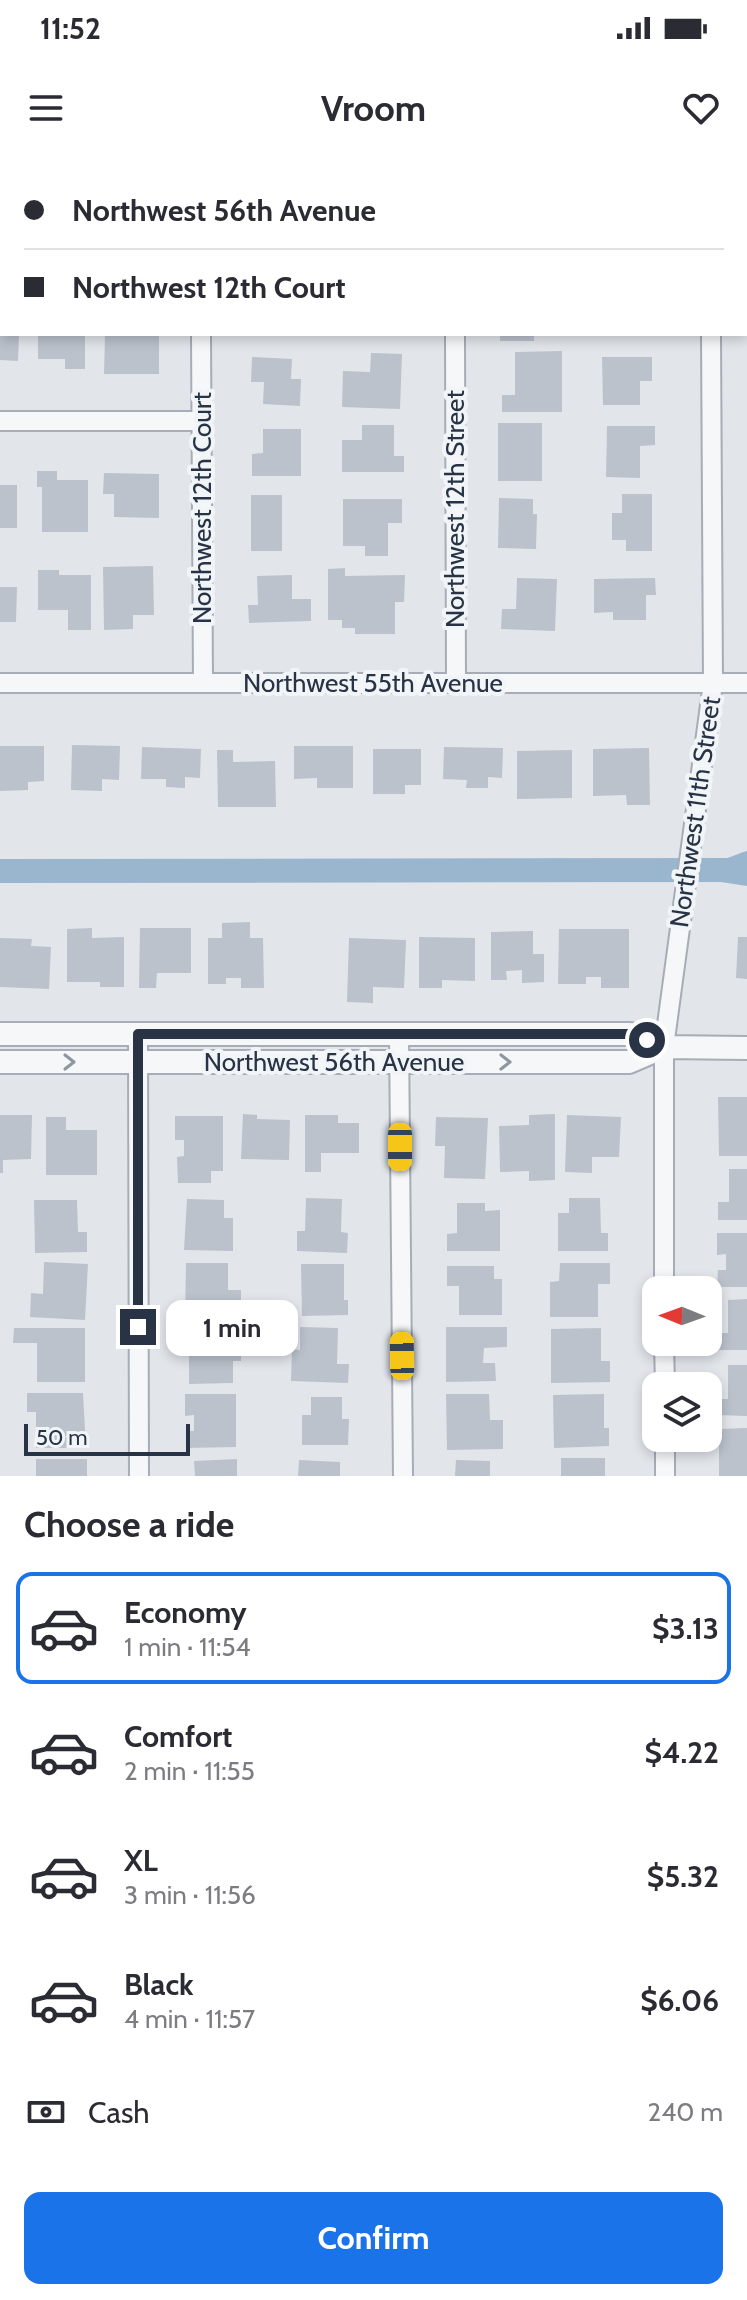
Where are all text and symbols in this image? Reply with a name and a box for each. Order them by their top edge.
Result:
text: 11:52 [40,10,101,47]
icon: menu [24,86,68,130]
text: Vroom [321,86,426,130]
icon: heart [679,86,723,130]
text: Northwest 56th Avenue [72,192,376,229]
text: Northwest 12th Court [72,269,346,306]
street label: Northwest 12th Street [439,390,471,628]
street label: Northwest 12th Court [186,392,218,624]
street label: Northwest 55th Avenue [243,667,503,699]
street label: Northwest 11th Street [663,694,727,930]
route start [629,1022,665,1058]
street label: Northwest 56th Avenue [204,1046,464,1078]
one-way arrow [63,1053,76,1071]
one-way arrow [499,1053,512,1071]
car [388,1123,412,1171]
north arrow [642,1276,722,1356]
map controls [642,1276,722,1452]
callout: 1 min [166,1299,298,1355]
route end [120,1309,156,1345]
text: 1 min [203,1312,261,1344]
car [390,1332,414,1380]
button: layers [642,1372,722,1452]
scale bar [24,1420,190,1456]
text: 50 m [36,1424,88,1451]
text: Choose a ride [24,1502,234,1546]
icon: car [28,1592,100,1664]
text: Economy [124,1594,247,1631]
text: $3.13 [652,1610,719,1647]
text: 1 min · 11:54 [124,1631,251,1663]
icon: car [28,1716,100,1788]
text: Comfort [124,1718,232,1755]
text: $4.22 [645,1734,719,1771]
text: 2 min · 11:55 [124,1755,255,1787]
icon: car [28,1840,100,1912]
text: XL [124,1842,158,1879]
text: $5.32 [647,1858,719,1895]
text: 3 min · 11:56 [124,1879,256,1911]
icon: car [28,1964,100,2036]
text: Black [124,1966,194,2003]
text: $6.06 [640,1982,719,2019]
text: 4 min · 11:57 [124,2003,255,2035]
icon: cash [24,2090,68,2134]
text: Cash [88,2094,150,2131]
text: 240 m [648,2096,723,2128]
button: Confirm [24,2192,723,2284]

